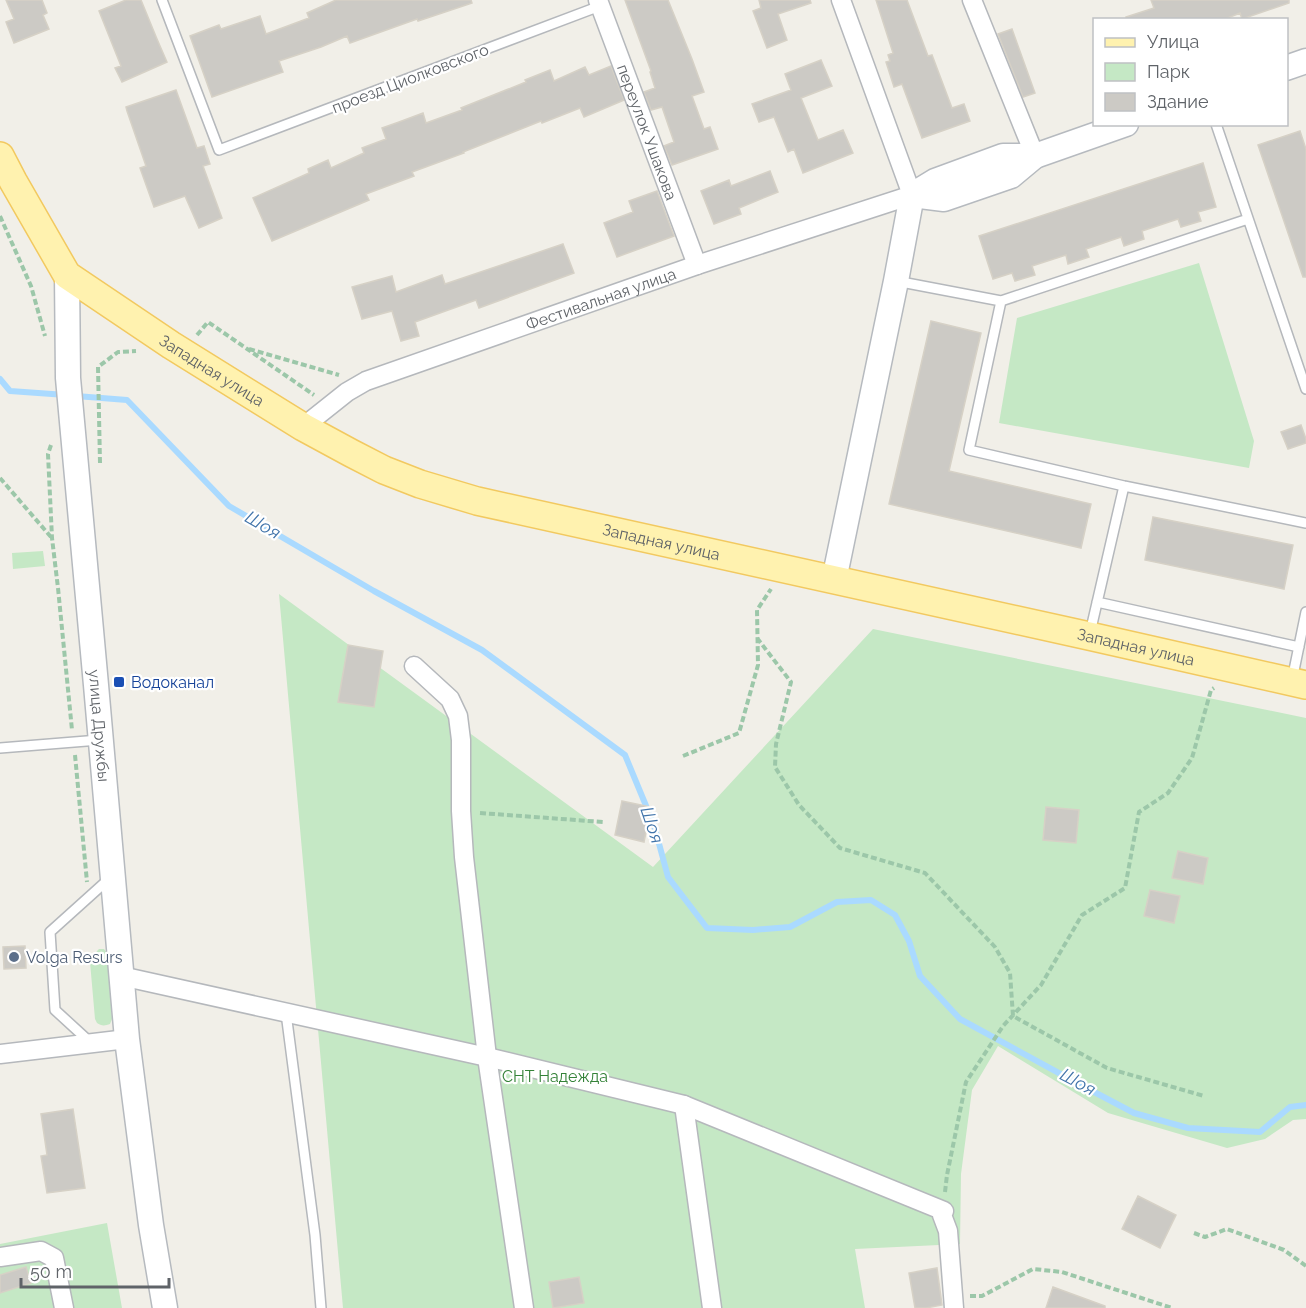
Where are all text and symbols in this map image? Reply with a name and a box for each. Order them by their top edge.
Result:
legend [1093,18,1288,126]
text: Улица [1147,31,1199,52]
street label: проезд Циолковского [329,40,491,117]
text: Парк [1147,61,1190,82]
street label: переулок Ушакова [613,62,681,203]
text: Здание [1147,91,1209,112]
street label: Фестивальная улица [523,264,679,334]
street label: Западная улица [156,331,267,410]
water label: Шоя [242,506,285,543]
street label: Западная улица [601,520,722,564]
street label: Западная улица [1075,625,1196,670]
street label: улица Дружбы [85,669,113,783]
place label: Водоканал [131,673,214,692]
marker: Водоканал [112,675,126,689]
water label: Шоя [636,804,669,846]
place label: Volga Resurs [26,948,123,967]
marker: Volga Resurs [7,950,21,964]
water label: Шоя [1057,1064,1100,1100]
park label: СНТ Надежда [502,1067,608,1086]
scale bar [21,1251,170,1289]
text: 50 m [30,1261,72,1282]

